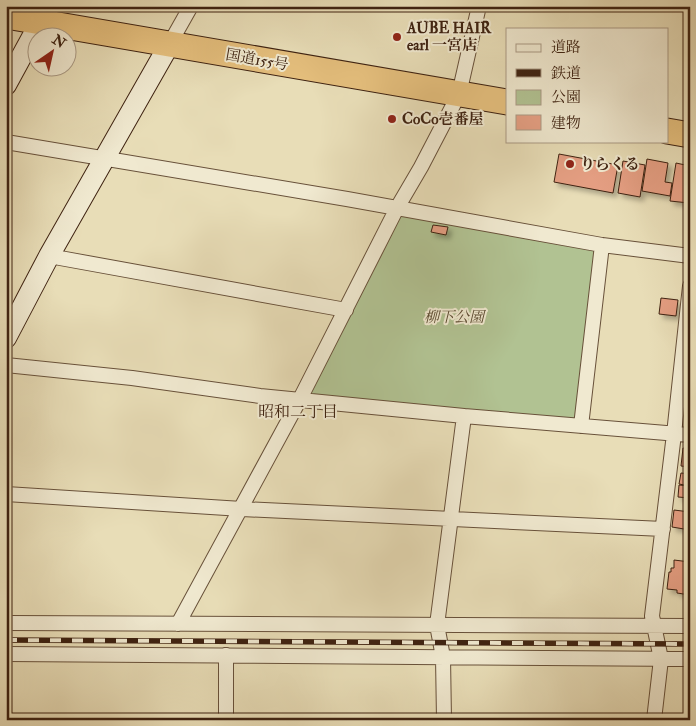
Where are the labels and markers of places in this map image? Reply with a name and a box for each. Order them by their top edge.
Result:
place label: AUBE HAIR earl 一宮店 [406,19,492,55]
marker: AUBE HAIR earl 一宮店 [391,31,403,43]
place label: CoCo壱番屋 [402,110,483,129]
marker: CoCo壱番屋 [386,113,398,125]
place label: りらくる [580,155,640,174]
marker: りらくる [564,158,576,170]

